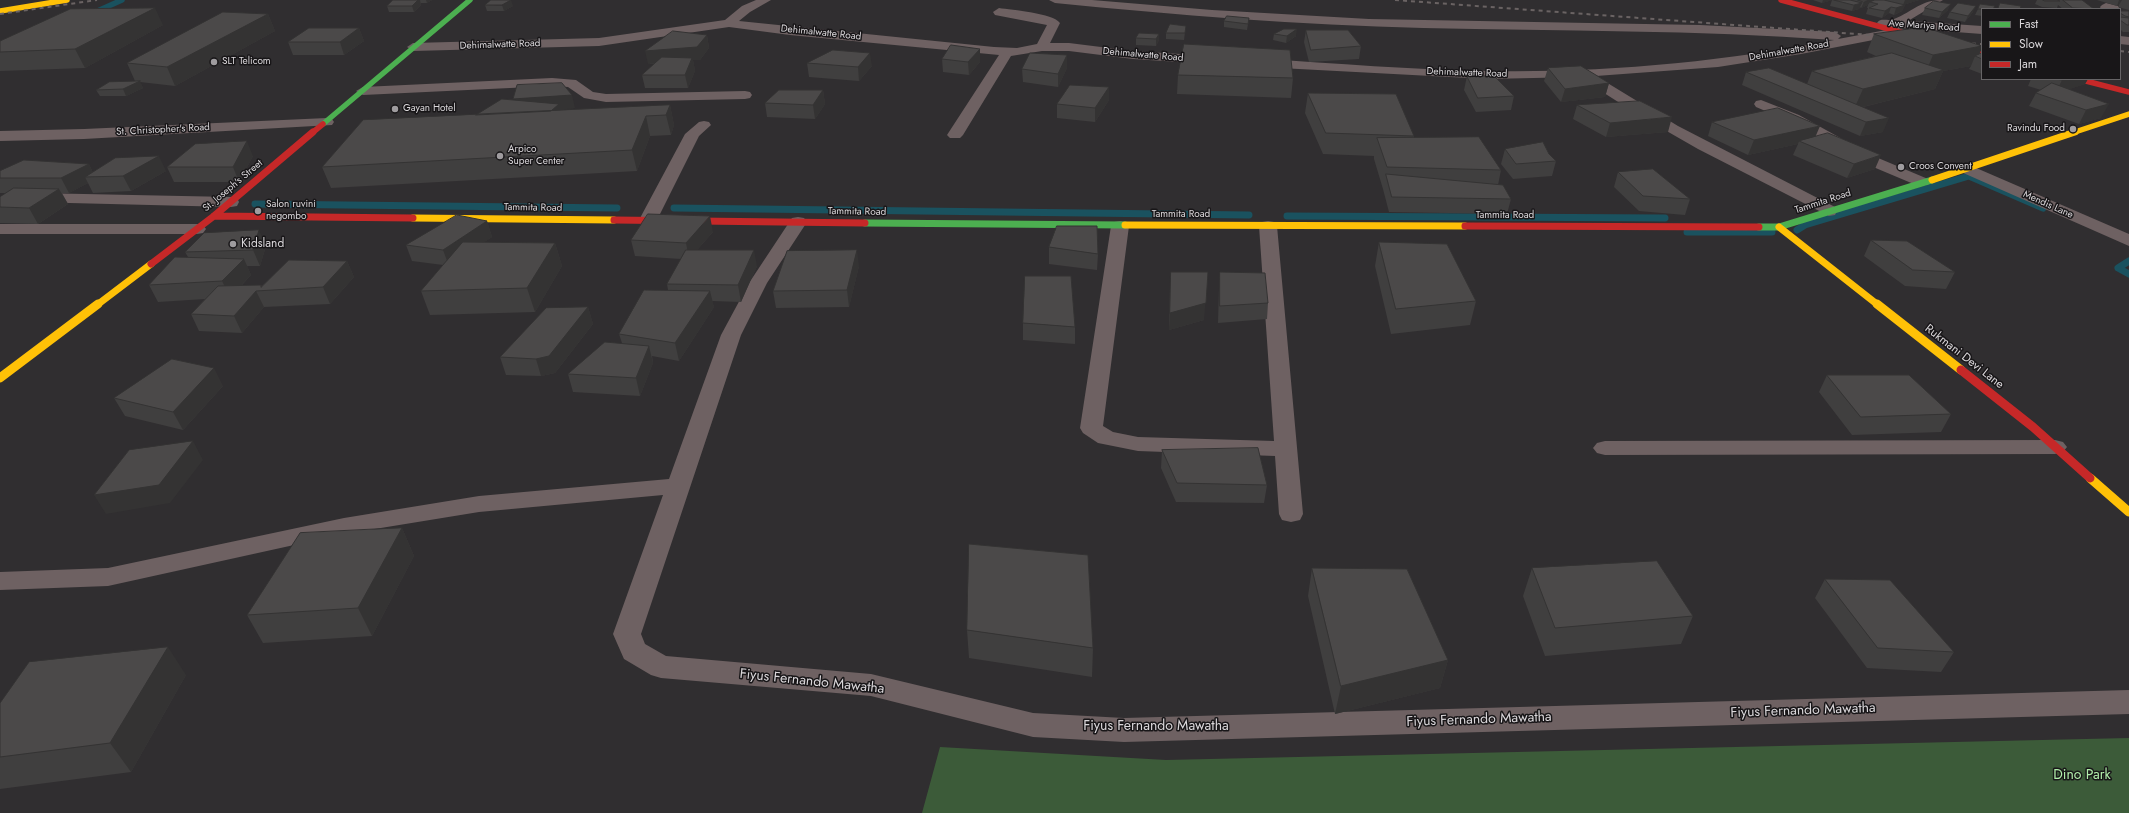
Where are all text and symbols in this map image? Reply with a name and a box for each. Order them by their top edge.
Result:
legend [1981,8,2121,80]
text: Fast [2019,15,2038,33]
street label: Ave Mariya Road [1888,18,1960,34]
street label: Dehimalwatte Road [780,23,862,43]
text: Slow [2019,35,2043,53]
street label: Dehimalwatte Road [459,38,541,52]
street label: Dehimalwatte Road [1748,38,1830,64]
street label: Dehimalwatte Road [1102,45,1184,65]
text: Jam [2019,55,2037,73]
place label: SLT Telicom [222,56,271,68]
marker: SLT Telicom [209,57,219,67]
street label: Dehimalwatte Road [1426,66,1508,80]
place label: Gayan Hotel [403,103,455,115]
marker: Gayan Hotel [390,104,400,114]
street label: St. Christopher's Road [116,122,210,138]
place label: Ravindu Food [2007,123,2065,135]
marker: Ravindu Food [2068,124,2078,134]
place label: Arpico Super Center [508,144,564,168]
marker: Arpico Super Center [495,151,505,161]
street label: St. Joseph's Street [201,158,265,214]
place label: Croos Convent [1909,161,1972,173]
marker: Croos Convent [1896,162,1906,172]
street label: Tammita Road [1793,187,1853,217]
street label: Mendis Lane [2021,189,2075,221]
place label: Salon ruvini negombo [266,199,316,222]
street label: Tammita Road [504,201,562,215]
street label: Tammita Road [828,205,886,219]
marker: Salon ruvini negombo [253,206,263,216]
street label: Tammita Road [1152,209,1210,221]
street label: Tammita Road [1476,210,1534,222]
place label: Kidsland [241,237,284,251]
marker: Kidsland [228,239,238,249]
street label: Rukmani Devi Lane [1922,322,2006,392]
street label: Fiyus Fernando Mawatha [739,666,885,698]
street label: Fiyus Fernando Mawatha [1730,700,1876,722]
street label: Fiyus Fernando Mawatha [1406,709,1552,731]
street label: Fiyus Fernando Mawatha [1083,719,1229,735]
park label: Dino Park [2053,768,2111,784]

